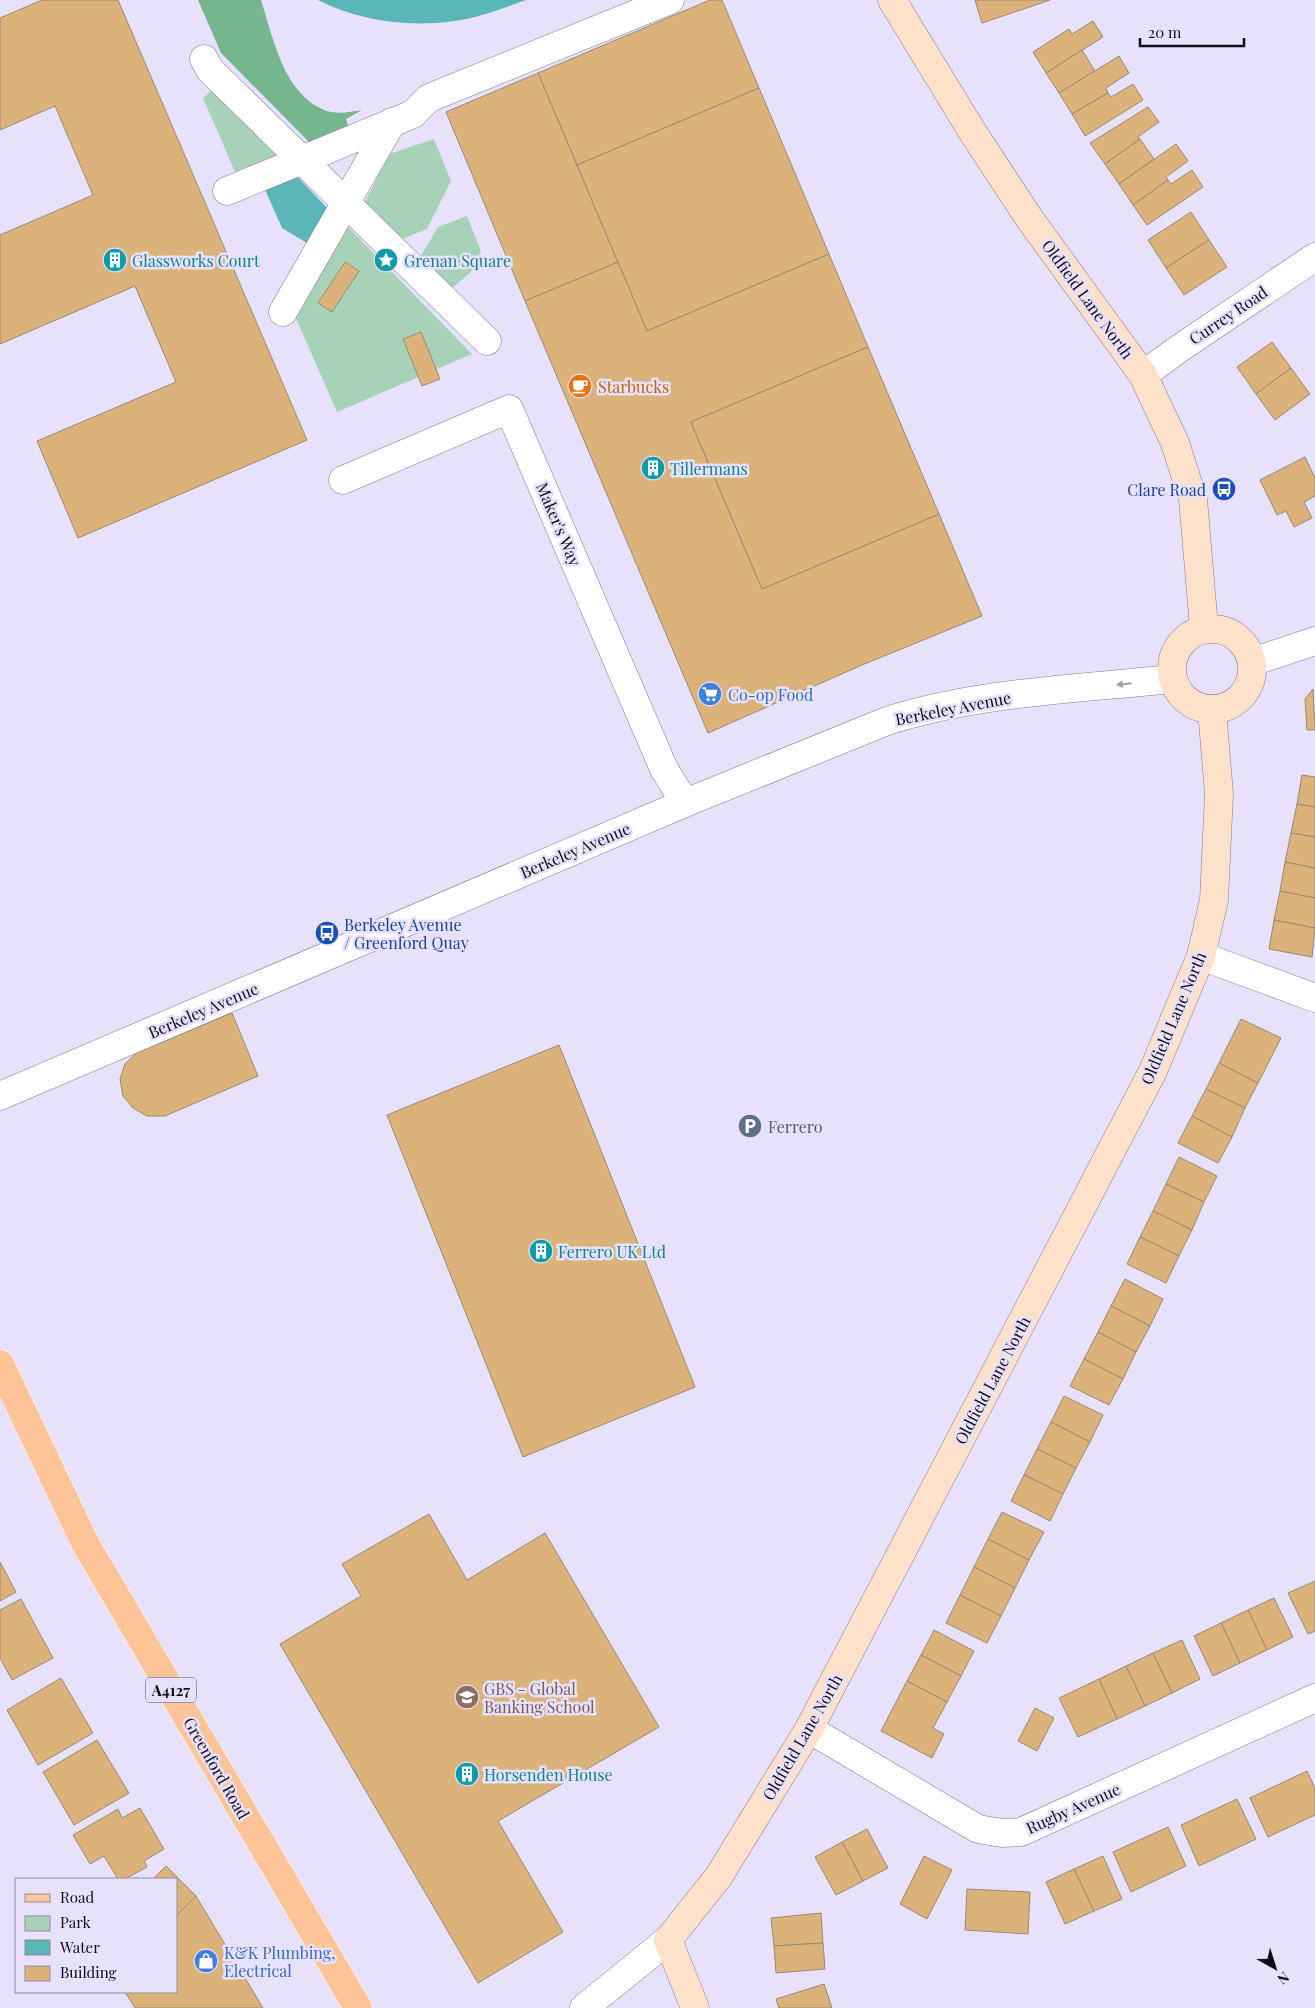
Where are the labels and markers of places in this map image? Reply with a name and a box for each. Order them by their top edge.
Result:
building icon: Glassworks Court [102,247,128,273]
place icon: Grenan Square [373,247,399,273]
place label: Glassworks Court [132,250,260,271]
place label: Grenan Square [404,250,511,271]
cafe icon: Starbucks [567,373,593,399]
place label: Starbucks [598,376,669,397]
building icon: Tillermans [640,455,666,481]
place label: Tillermans [670,458,748,479]
bus stop icon: Clare Road [1211,476,1237,502]
place label: Clare Road [1127,479,1206,500]
supermarket icon: Co-op Food [697,681,723,707]
place label: Co-op Food [728,684,813,705]
place label: Berkeley Avenue / Greenford Quay [344,914,469,953]
bus stop icon: Berkeley Avenue / Greenford Quay [314,920,340,946]
parking icon: Ferrero [737,1113,763,1139]
place label: Ferrero [768,1116,823,1137]
building icon: Ferrero UK Ltd [528,1238,554,1264]
place label: Ferrero UK Ltd [558,1241,666,1262]
place label: GBS - Global Banking School [484,1678,595,1717]
school or university icon: GBS - Global Banking School [454,1684,480,1710]
building icon: Horsenden House [454,1761,480,1787]
place label: Horsenden House [484,1764,613,1785]
place label: K&K Plumbing, Electrical [224,1942,335,1981]
shop icon: K&K Plumbing, Electrical [193,1948,219,1974]

